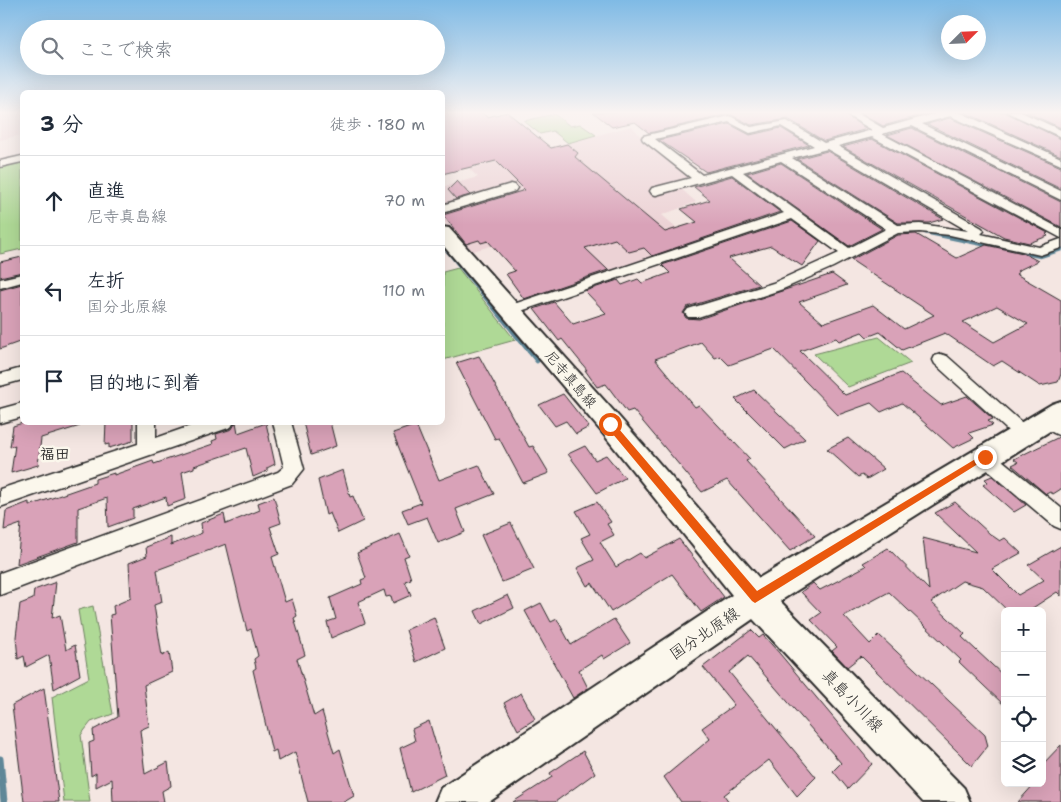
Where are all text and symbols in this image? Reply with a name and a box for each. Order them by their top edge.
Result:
north arrow [941,15,986,60]
search box [20,20,445,75]
icon: search [38,34,66,62]
text: ここで検索 [78,37,173,62]
text: 3 分 [40,110,83,138]
text: 徒歩 · 180 m [330,114,425,135]
text: 直進 [87,178,125,203]
icon: ahead [40,187,68,215]
text: 70 m [384,190,425,211]
text: 尼寺真島線 [87,206,167,227]
text: 左折 [87,268,125,293]
icon: left [40,277,68,305]
text: 110 m [382,280,425,301]
text: 国分北原線 [87,296,167,317]
street label: 尼寺真島線 [541,347,601,411]
icon: arrive [40,367,68,395]
text: 目的地に到着 [87,370,201,395]
route start [599,413,622,436]
district label: 福田 [40,444,70,464]
route end [974,446,997,469]
street label: 国分北原線 [665,602,743,664]
map controls [1001,607,1046,787]
button: + [1001,607,1046,652]
button: − [1001,652,1046,697]
street label: 真島小川線 [817,664,888,736]
button: locate [1001,697,1046,742]
button: layers [1001,742,1046,787]

